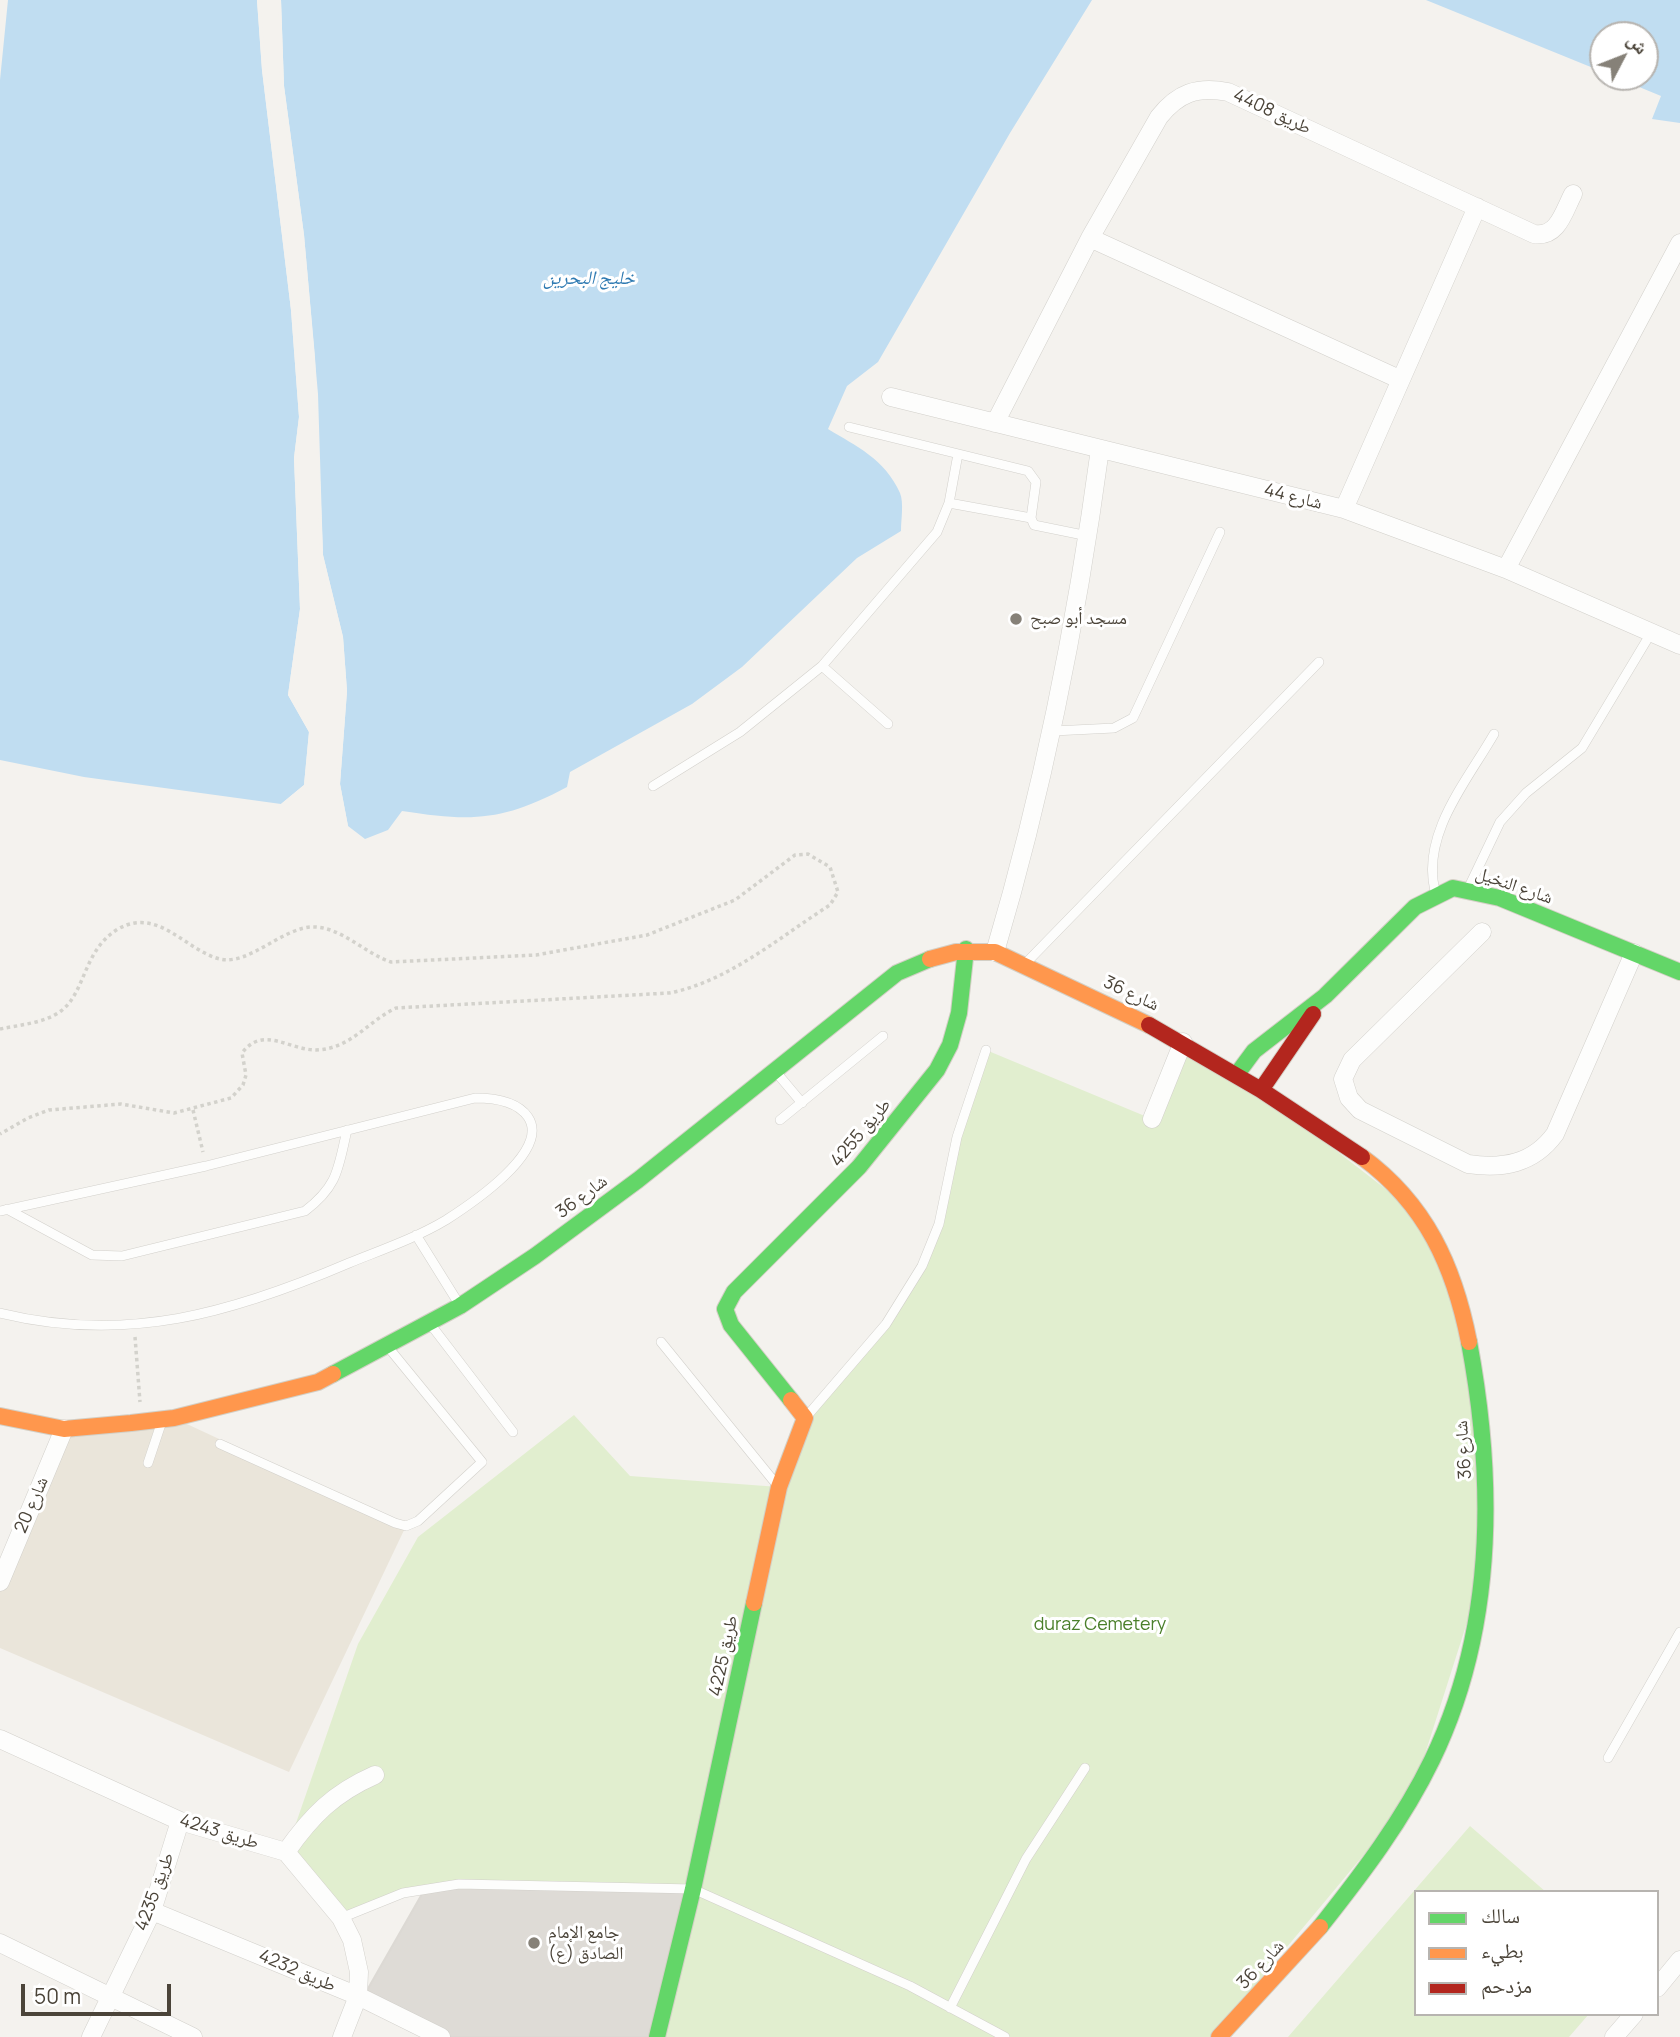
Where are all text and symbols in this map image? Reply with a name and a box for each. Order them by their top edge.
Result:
north arrow [1589,21,1659,91]
text: ش [1622,27,1655,59]
street label: طريق 4408 [1230,85,1314,139]
water label: خليج البحرين [543,268,635,290]
street label: شارع 44 [1262,479,1324,515]
place label: مسجد أبو صبح [1030,608,1127,630]
marker: مسجد أبو صبح [1008,611,1024,627]
street label: شارع النخيل [1473,863,1555,909]
street label: شارع 36 [1100,972,1162,1016]
street label: طريق 4255 [826,1095,896,1171]
street label: شارع 36 [552,1171,612,1223]
street label: شارع 36 [1451,1420,1477,1480]
street label: شارع 20 [11,1474,53,1536]
street label: طريق 4225 [705,1614,743,1698]
park label: duraz Cemetery [1034,1614,1166,1636]
street label: طريق 4243 [177,1810,261,1854]
street label: طريق 4235 [131,1850,179,1934]
legend [1414,1890,1659,2016]
text: سالك [1481,1901,1520,1929]
place label: جامع الإمام الصادق (ع) [548,1922,624,1965]
marker: جامع الإمام الصادق (ع) [526,1935,542,1951]
street label: شارع 36 [1233,1936,1289,1994]
text: بطيء [1481,1936,1524,1964]
street label: طريق 4232 [255,1945,339,1997]
scale bar [24,1970,175,2014]
text: مزدحم [1481,1971,1532,1999]
text: 50 m [34,1982,81,2010]

